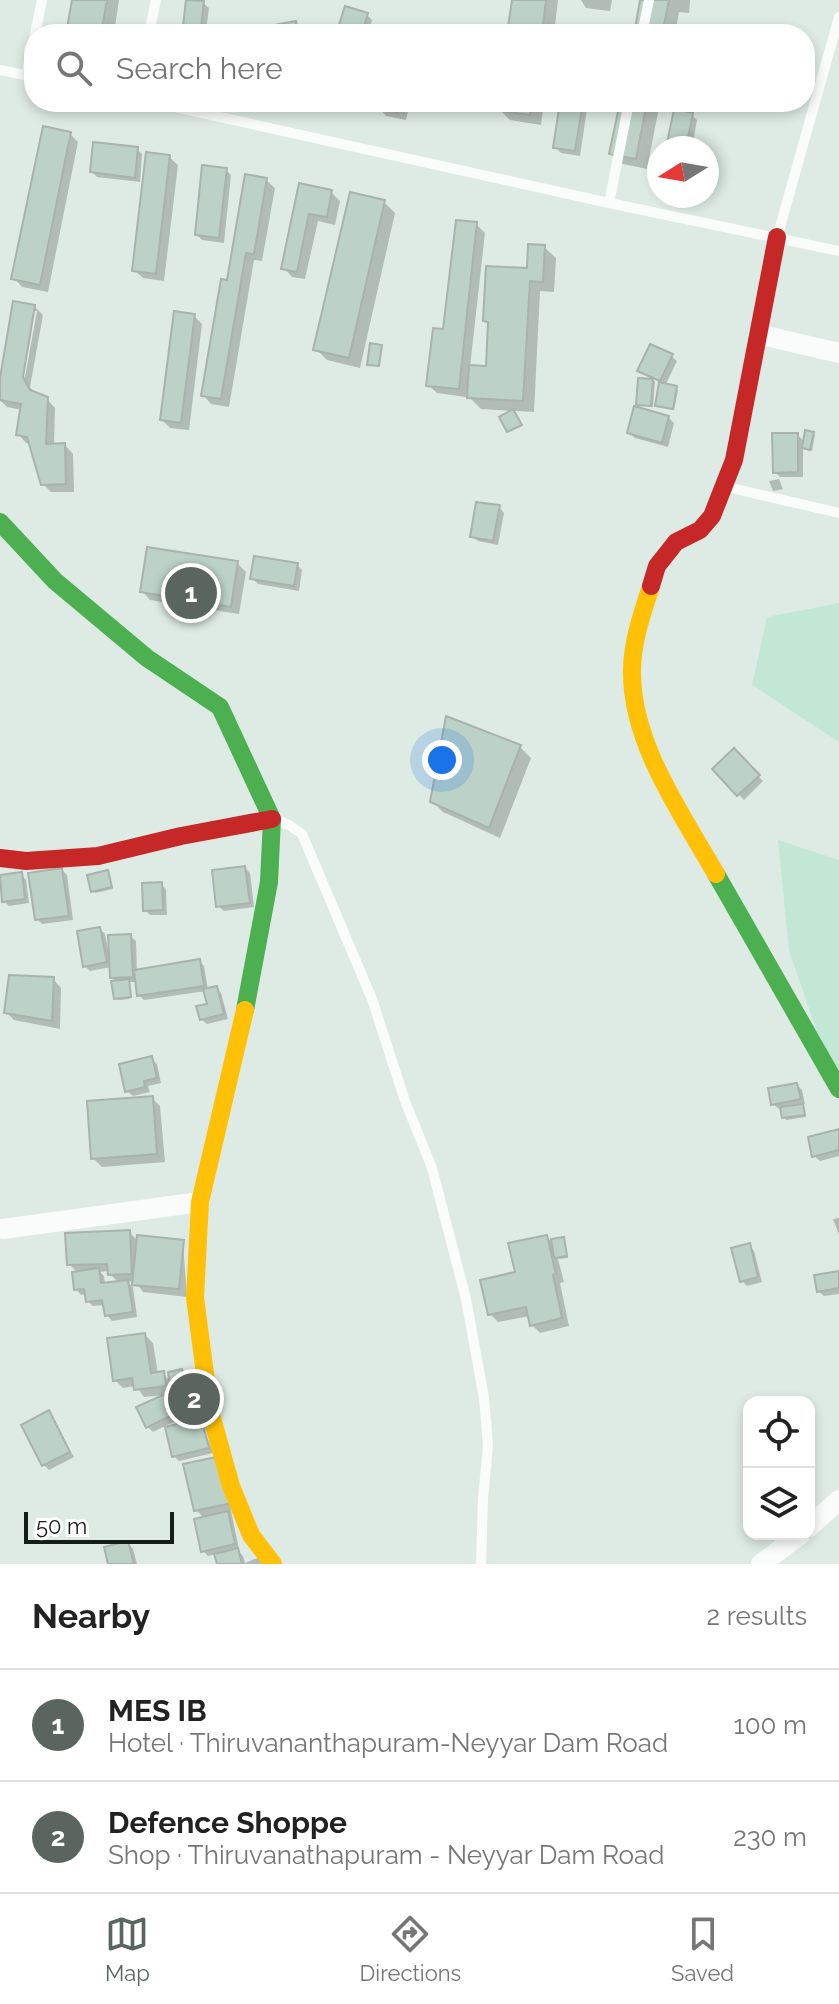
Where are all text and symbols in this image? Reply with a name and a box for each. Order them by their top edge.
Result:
search box [24,24,815,112]
icon: search [52,46,96,90]
text: Search here [116,51,283,86]
north arrow [647,136,719,208]
pin: 1 [165,563,217,623]
your location [422,740,462,780]
pin: 2 [168,1369,220,1429]
map controls [743,1396,815,1540]
button: locate [743,1396,815,1468]
button: layers [743,1468,815,1540]
scale bar [24,1508,174,1544]
text: 50 m [36,1513,87,1539]
text: Nearby [32,1596,150,1636]
text: 2 results [707,1601,807,1631]
text: MES IB [108,1693,207,1728]
text: 1 [52,1710,64,1740]
text: 100 m [734,1710,807,1740]
text: Hotel · Thiruvananthapuram-Neyyar Dam Road [108,1728,668,1758]
text: Defence Shoppe [108,1805,347,1840]
text: 2 [51,1822,65,1852]
text: 230 m [733,1822,807,1852]
text: Shop · Thiruvanathapuram - Neyyar Dam Road [108,1840,664,1870]
tab: Map [105,1912,150,1986]
tab: Directions [360,1912,461,1986]
tab: Saved [671,1912,734,1986]

